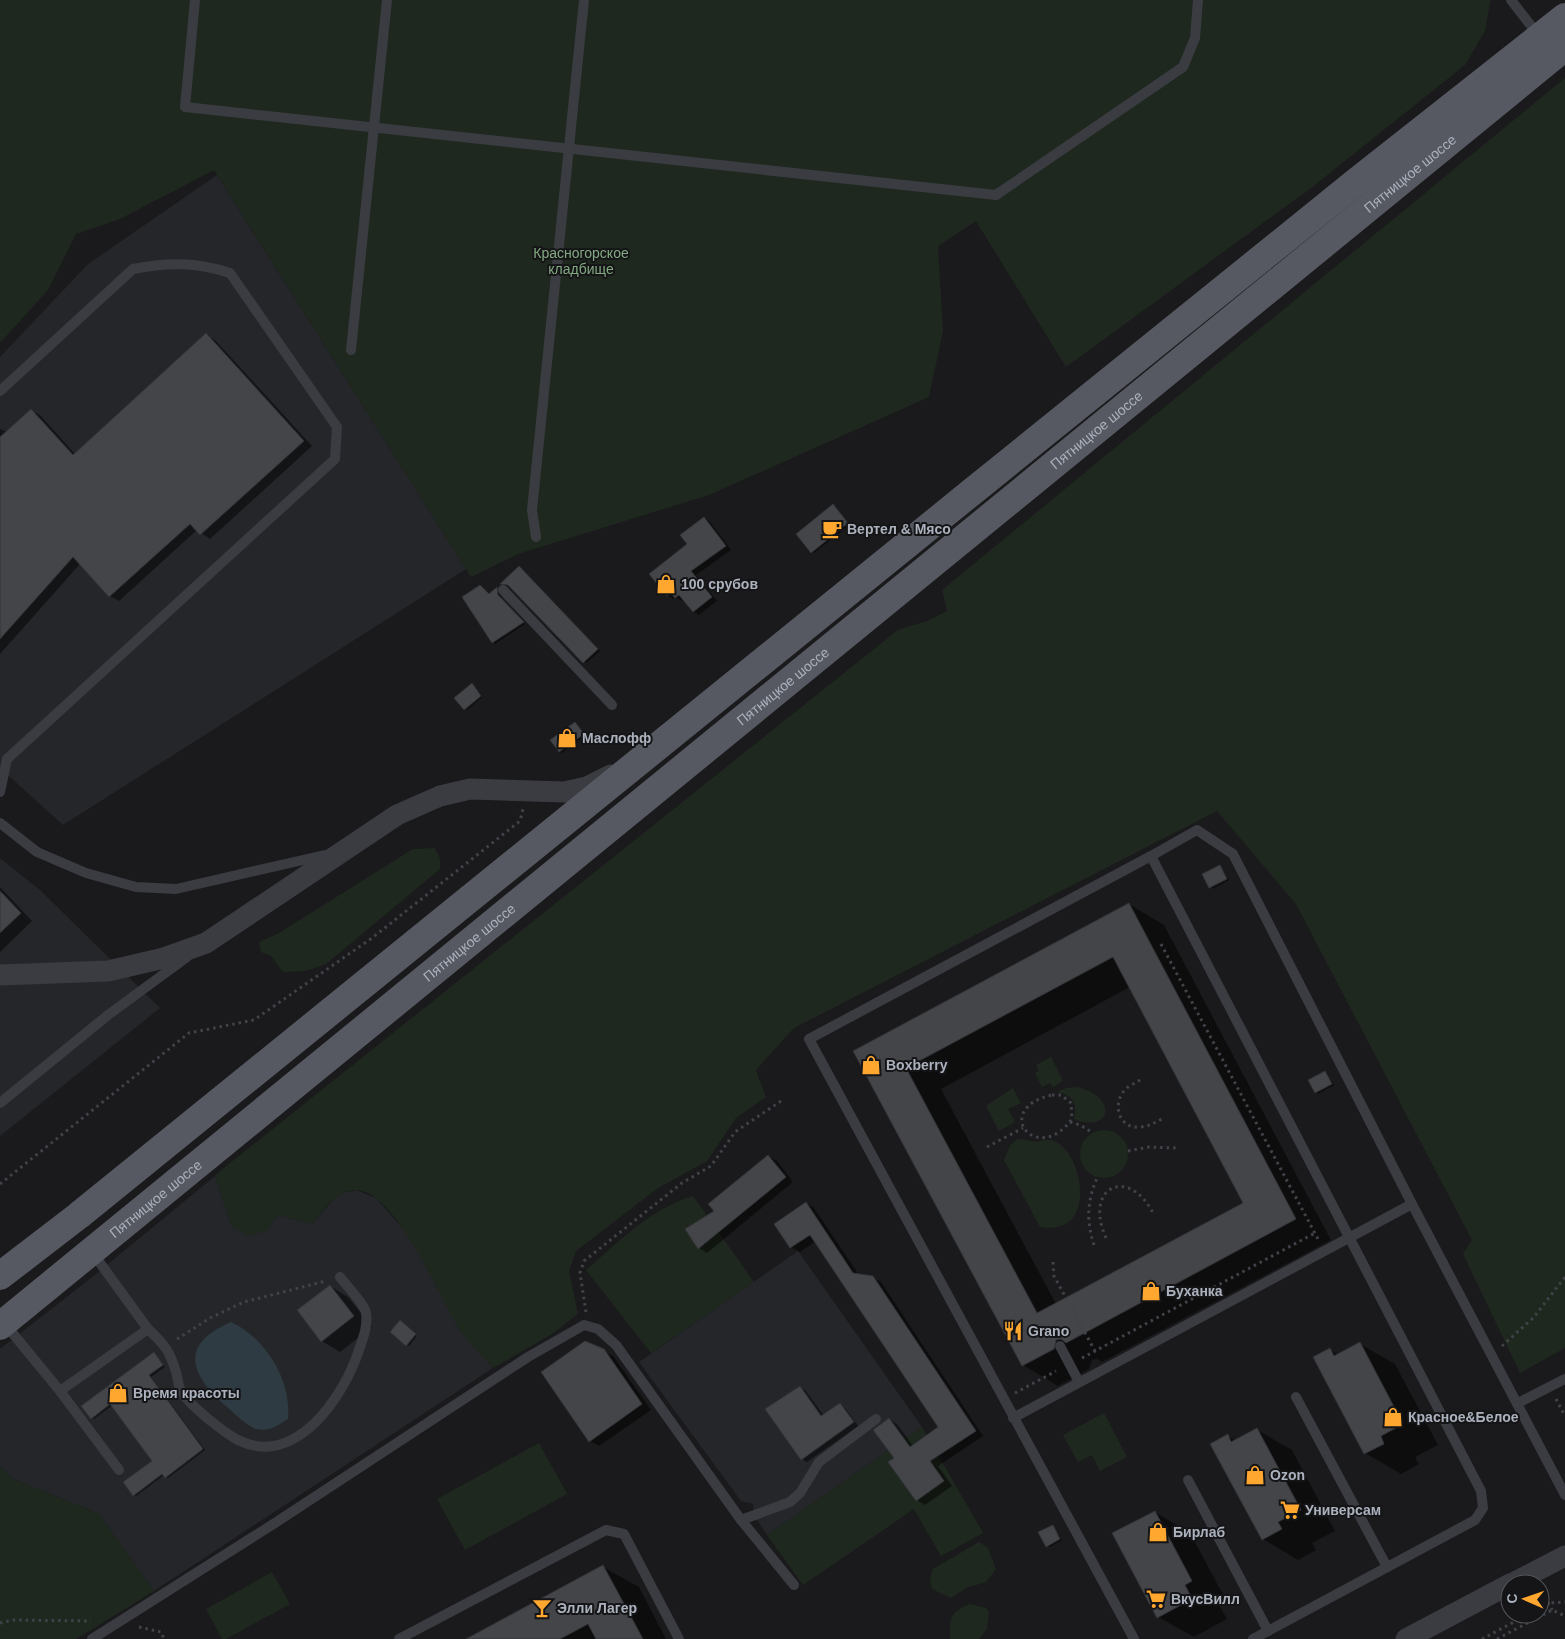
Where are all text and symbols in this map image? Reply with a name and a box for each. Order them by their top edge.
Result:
street label: Пятницкое шоссе [1361,131,1459,216]
park label: Красногорское кладбище [533,245,629,277]
street label: Пятницкое шоссе [1047,387,1146,472]
cafe icon: Вертел & Мясо [821,518,843,540]
place label: Вертел & Мясо [847,521,951,537]
shop icon: 100 срубов [655,573,677,595]
place label: 100 срубов [681,576,758,592]
street label: Пятницкое шоссе [734,644,832,729]
shop icon: Маслофф [556,727,578,749]
place label: Маслофф [582,730,651,746]
street label: Пятницкое шоссе [420,900,519,985]
shop icon: Boxberry [860,1054,882,1076]
place label: Boxberry [886,1057,948,1073]
street label: Пятницкое шоссе [106,1156,205,1241]
shop icon: Буханка [1140,1280,1162,1302]
place label: Буханка [1166,1283,1223,1299]
restaurant icon: Grano [1002,1320,1024,1342]
place label: Grano [1028,1323,1069,1339]
shop icon: Время красоты [107,1382,129,1404]
place label: Время красоты [133,1385,240,1401]
shop icon: Красное&Белое [1382,1406,1404,1428]
place label: Красное&Белое [1408,1409,1519,1425]
shop icon: Ozon [1244,1464,1266,1486]
place label: Ozon [1270,1467,1305,1483]
supermarket icon: Универсам [1279,1499,1301,1521]
place label: Универсам [1305,1502,1381,1518]
shop icon: Бирлаб [1147,1521,1169,1543]
place label: Бирлаб [1173,1524,1226,1540]
north arrow [1500,1574,1550,1624]
supermarket icon: ВкусВилл [1145,1588,1167,1610]
place label: ВкусВилл [1171,1591,1240,1607]
text: С [1504,1593,1520,1604]
bar icon: Элли Лагер [531,1597,553,1619]
place label: Элли Лагер [557,1600,637,1616]

